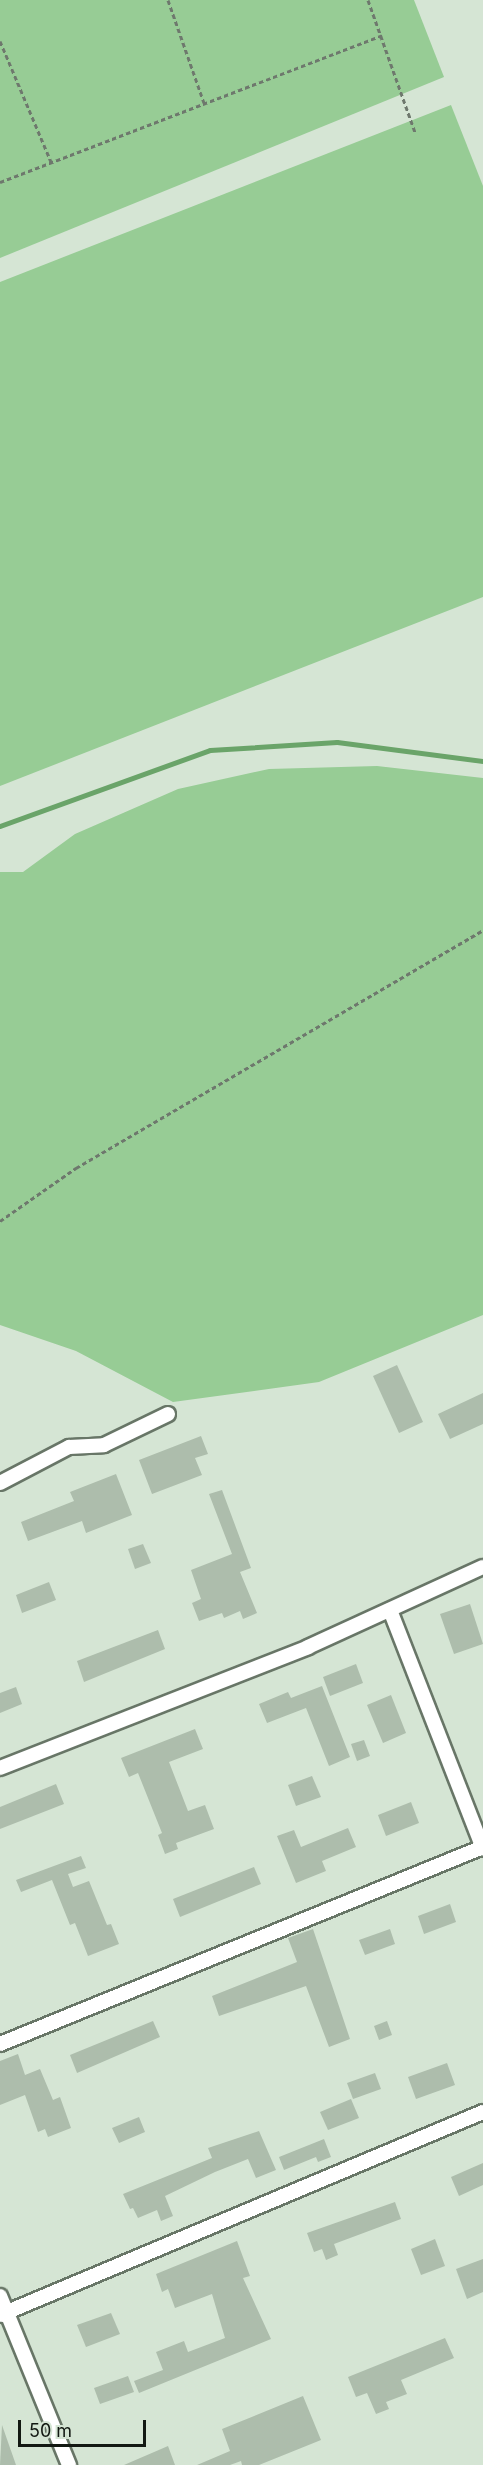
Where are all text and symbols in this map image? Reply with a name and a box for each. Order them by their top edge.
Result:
scale bar [21,2408,148,2446]
text: 50 m [29,2420,72,2441]

